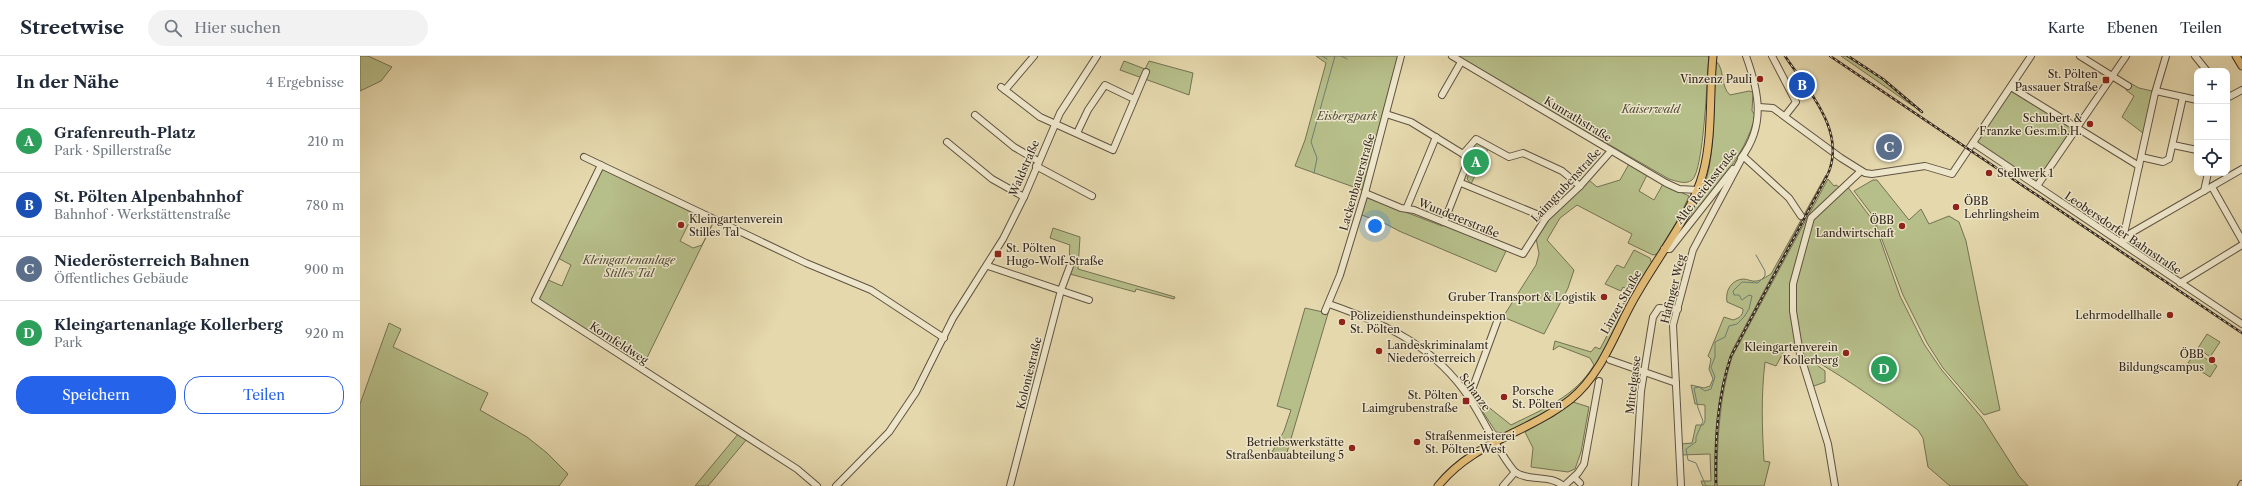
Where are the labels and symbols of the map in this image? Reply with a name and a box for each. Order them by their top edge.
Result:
place label: St. Pölten Passauer Straße [2015,67,2098,94]
pin: B [1789,70,1815,100]
place label: Vinzenz Pauli [1679,72,1753,86]
marker: Vinzenz Pauli [1755,74,1765,84]
marker: St. Pölten Passauer Straße [2101,75,2111,85]
street label: Kunrathstraße [1542,93,1614,145]
park label: Kaiserwald [1621,102,1682,116]
park label: Eisbergpark [1316,109,1377,123]
place label: Schubert & Franzke Ges.m.b.H. [1979,111,2082,138]
marker: Schubert & Franzke Ges.m.b.H. [2085,119,2095,129]
street label: Lackenbauerstraße [1336,132,1378,232]
pin: C [1876,132,1902,162]
street label: Waldstraße [1006,138,1042,199]
street label: Laimgrubenstraße [1528,145,1604,225]
street label: Alte Reichsstraße [1671,145,1740,227]
pin: A [1463,147,1489,177]
place label: Stellwerk 1 [1997,166,2054,180]
marker: Stellwerk 1 [1984,168,1994,178]
street label: Leobersdorfer Bahnstraße [2062,189,2184,277]
place label: ÖBB Lehrlingsheim [1964,193,2040,221]
street label: Wundererstraße [1416,195,1502,241]
marker: ÖBB Lehrlingsheim [1951,202,1961,212]
place label: Kleingartenverein Stilles Tal [689,212,783,239]
place label: ÖBB Landwirtschaft [1816,212,1894,240]
your location [1365,216,1385,236]
marker: Kleingartenverein Stilles Tal [676,220,686,230]
marker: ÖBB Landwirtschaft [1897,221,1907,231]
place label: St. Pölten Hugo-Wolf-Straße [1006,241,1104,268]
marker: St. Pölten Hugo-Wolf-Straße [993,249,1003,259]
park label: Kleingartenanlage Stilles Tal [582,253,676,280]
street label: Hafinger Weg [1658,253,1688,325]
street label: Linzer Straße [1598,267,1644,337]
place label: Gruber Transport & Logistik [1448,290,1597,304]
marker: Gruber Transport & Logistik [1599,292,1609,302]
place label: Lehrmodellhalle [2075,308,2162,322]
place label: Polizeidiensthundeinspektion St. Pölten [1350,309,1506,336]
marker: Lehrmodellhalle [2165,310,2175,320]
marker: Polizeidiensthundeinspektion St. Pölten [1337,317,1347,327]
street label: Kornfeldweg [587,319,651,367]
street label: Koloniestraße [1013,335,1045,411]
place label: Landeskriminalamt Niederösterreich [1387,338,1488,365]
place label: Kleingartenverein Kollerberg [1744,340,1838,367]
marker: Landeskriminalamt Niederösterreich [1374,346,1384,356]
place label: ÖBB Bildungscampus [2119,346,2204,374]
marker: Kleingartenverein Kollerberg [1841,348,1851,358]
pin: D [1871,354,1897,384]
street label: Mittelgasse [1622,355,1644,415]
marker: ÖBB Bildungscampus [2207,355,2217,365]
street label: Schanze [1456,370,1494,414]
place label: Porsche St. Pölten [1512,384,1562,411]
place label: St. Pölten Laimgrubenstraße [1362,388,1458,415]
marker: Porsche St. Pölten [1499,392,1509,402]
marker: St. Pölten Laimgrubenstraße [1461,396,1471,406]
place label: Straßenmeisterei St. Pölten-West [1425,429,1516,456]
place label: Betriebswerkstätte Straßenbauabteilung 5 [1226,435,1344,462]
marker: Straßenmeisterei St. Pölten-West [1412,437,1422,447]
marker: Betriebswerkstätte Straßenbauabteilung 5 [1347,443,1357,453]

